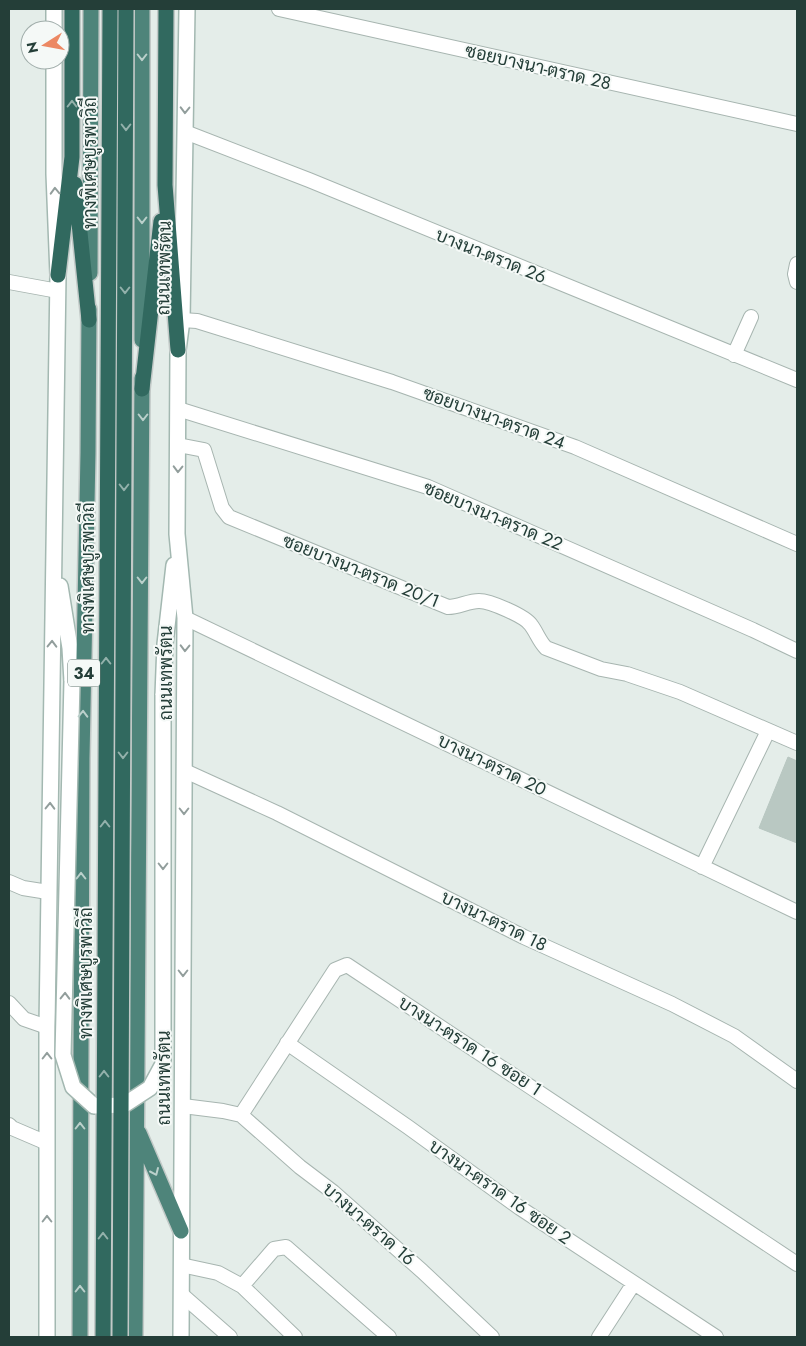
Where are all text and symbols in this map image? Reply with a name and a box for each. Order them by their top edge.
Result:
north arrow [20,20,70,70]
street label: ซอยบางนา-ตราด 28 [463,38,613,96]
text: N [21,40,43,55]
one-way arrow [137,54,147,62]
street label: ทางพิเศษบูรพาวิถี [77,97,103,229]
one-way arrow [67,100,77,108]
one-way arrow [180,106,190,114]
one-way arrow [121,124,131,132]
one-way arrow [50,187,60,194]
one-way arrow [137,216,147,224]
street label: ถนนเทพรัตน [150,220,178,316]
street label: บางนา-ตราด 26 [432,222,550,290]
one-way arrow [120,286,130,294]
street label: ซอยบางนา-ตราด 24 [419,380,569,456]
one-way arrow [137,414,148,422]
one-way arrow [172,465,183,473]
street label: ซอยบางนา-ตราด 22 [419,475,567,557]
one-way arrow [119,484,129,492]
street label: ทางพิเศษบูรพาวิถี [75,502,101,634]
street label: ซอยบางนา-ตราด 20/1 [279,528,443,614]
one-way arrow [137,576,147,584]
street label: ถนนเทพรัตน [153,626,179,720]
one-way arrow [47,639,57,647]
one-way arrow [180,645,190,653]
one-way arrow [101,657,111,664]
road number: 34 [68,660,100,686]
one-way arrow [77,709,88,717]
street label: บางนา-ตราด 20 [433,727,551,803]
one-way arrow [118,752,128,759]
one-way arrow [44,802,55,810]
one-way arrow [179,808,189,815]
one-way arrow [100,819,110,827]
one-way arrow [158,862,168,870]
one-way arrow [76,872,86,880]
street label: บางนา-ตราด 18 [437,884,551,958]
street label: ทางพิเศษบูรพาวิถี [73,907,99,1039]
one-way arrow [178,970,188,978]
street label: บางนา-ตราด 16 ซอย 1 [393,990,547,1102]
one-way arrow [59,991,70,999]
street label: ถนนเทพรัตน [151,1031,177,1125]
one-way arrow [42,1052,52,1060]
one-way arrow [99,1069,109,1077]
one-way arrow [75,1122,85,1130]
street label: บางนา-ตราด 16 ซอย 2 [424,1133,576,1251]
one-way arrow [149,1167,160,1176]
street label: บางนา-ตราด 16 [317,1176,421,1272]
one-way arrow [42,1214,52,1222]
one-way arrow [98,1232,108,1240]
one-way arrow [75,1284,85,1292]

